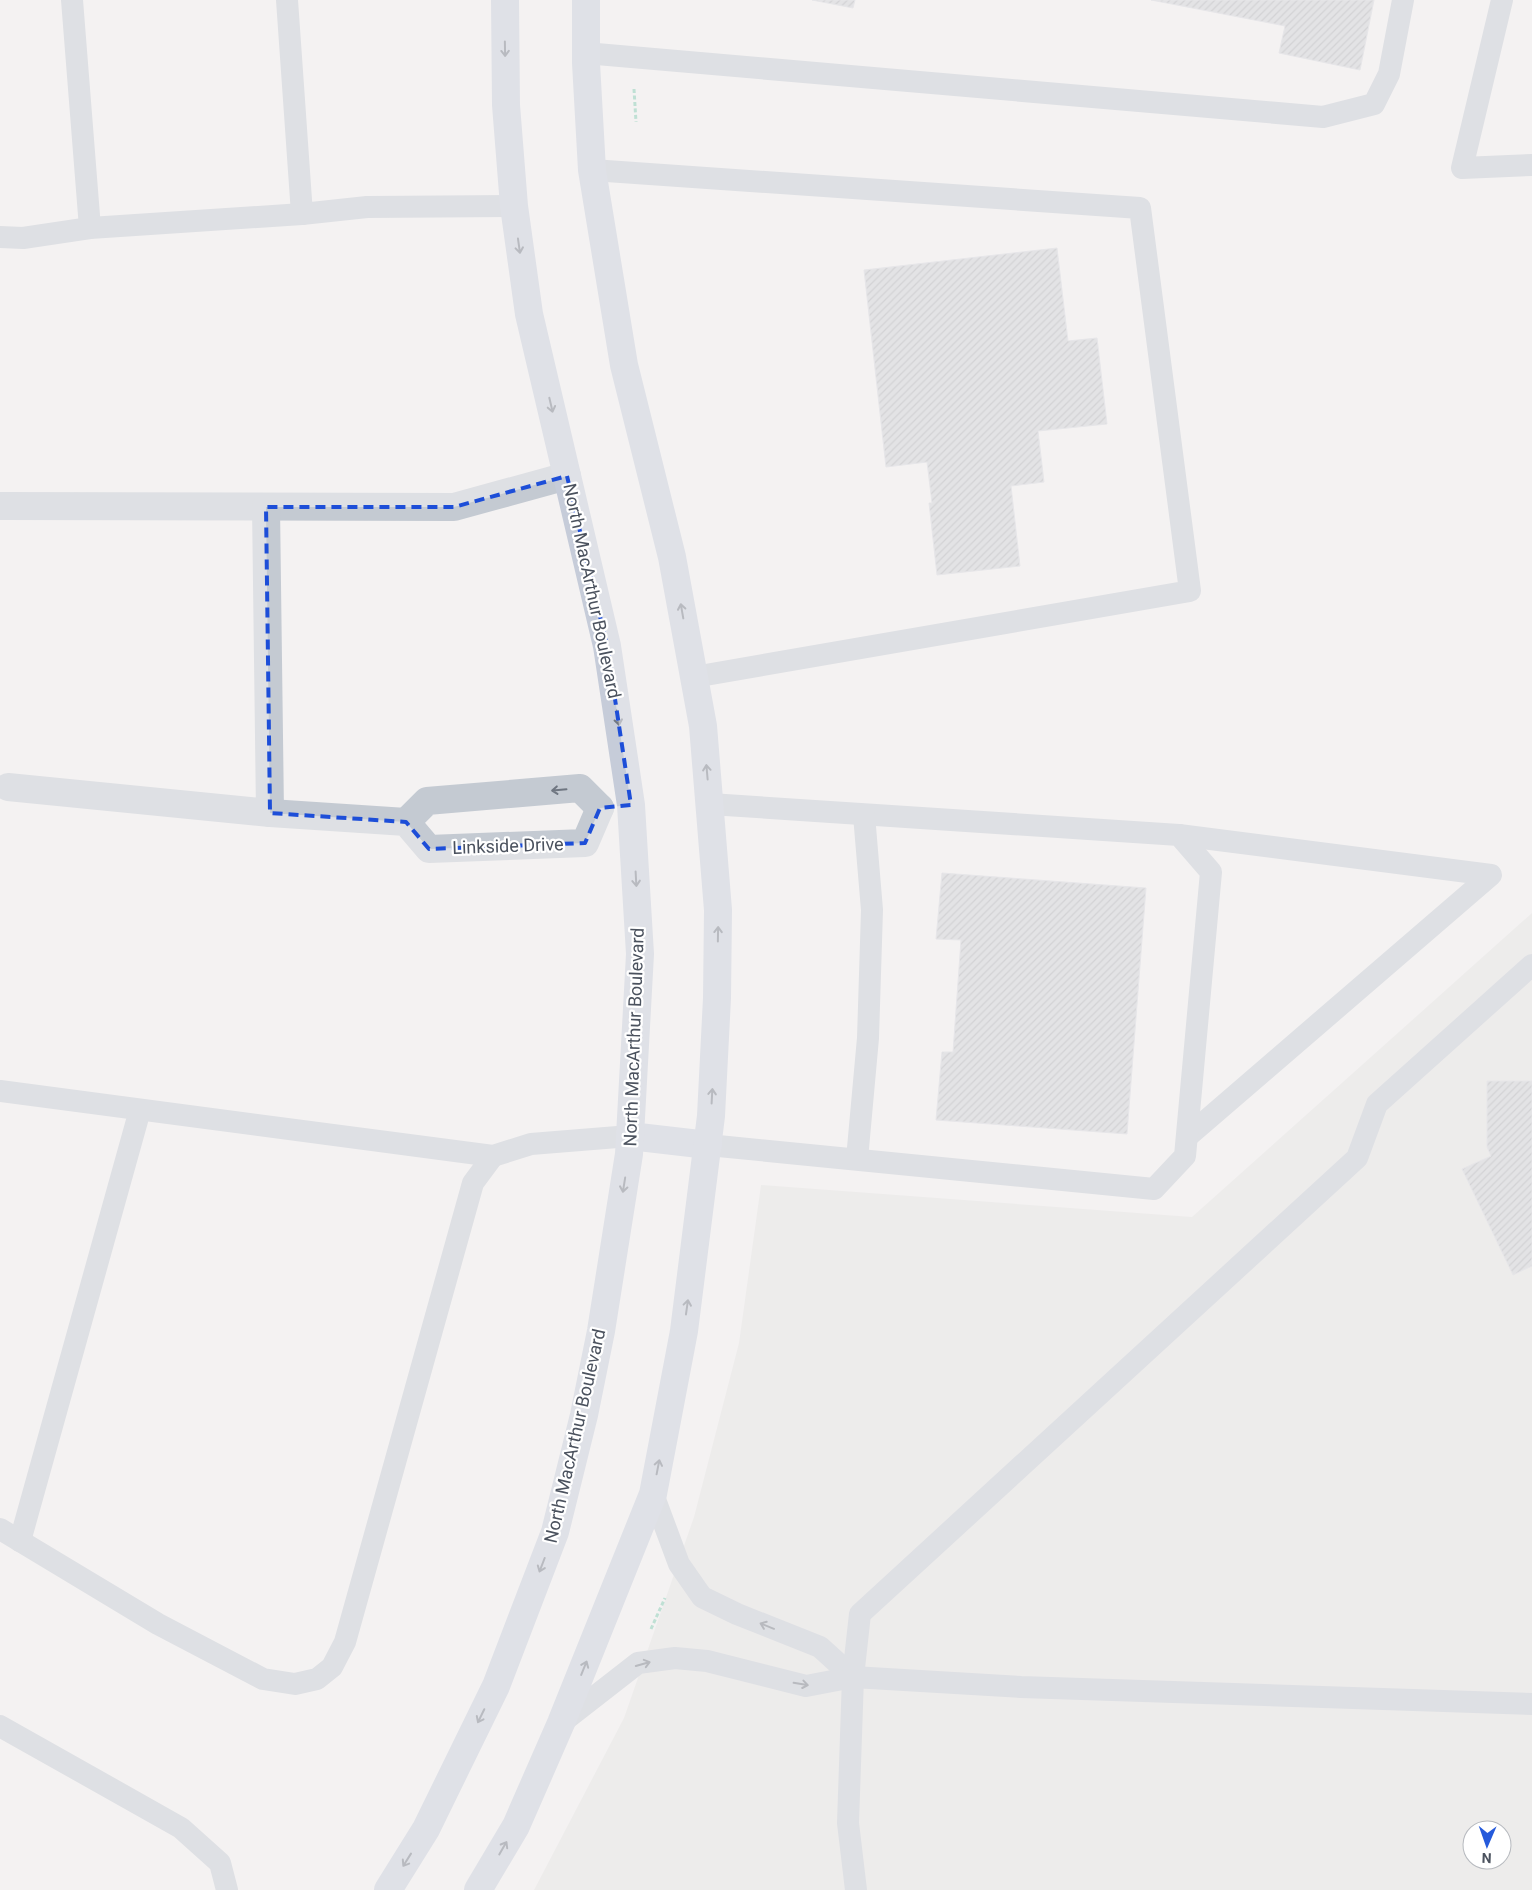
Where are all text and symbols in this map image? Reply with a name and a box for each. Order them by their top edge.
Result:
one-way arrow [500,40,510,56]
one-way arrow [515,237,525,253]
one-way arrow [547,396,556,412]
street label: North MacArthur Boulevard [559,482,626,700]
one-way arrow [677,604,687,620]
one-way arrow [613,709,623,725]
one-way arrow [702,764,712,780]
one-way arrow [552,785,568,795]
street label: Linkside Drive [452,833,564,858]
one-way arrow [631,871,640,887]
one-way arrow [713,926,722,942]
street label: North MacArthur Boulevard [619,927,648,1147]
one-way arrow [708,1088,717,1104]
one-way arrow [619,1176,629,1192]
one-way arrow [682,1299,692,1315]
street label: North MacArthur Boulevard [540,1327,609,1545]
one-way arrow [654,1459,664,1475]
one-way arrow [537,1557,547,1572]
one-way arrow [760,1621,775,1630]
one-way arrow [634,1659,650,1668]
one-way arrow [580,1661,589,1676]
one-way arrow [793,1679,809,1689]
one-way arrow [476,1708,485,1723]
north arrow [1462,1820,1512,1870]
one-way arrow [498,1840,508,1855]
text: N [1481,1850,1492,1866]
one-way arrow [401,1852,411,1866]

